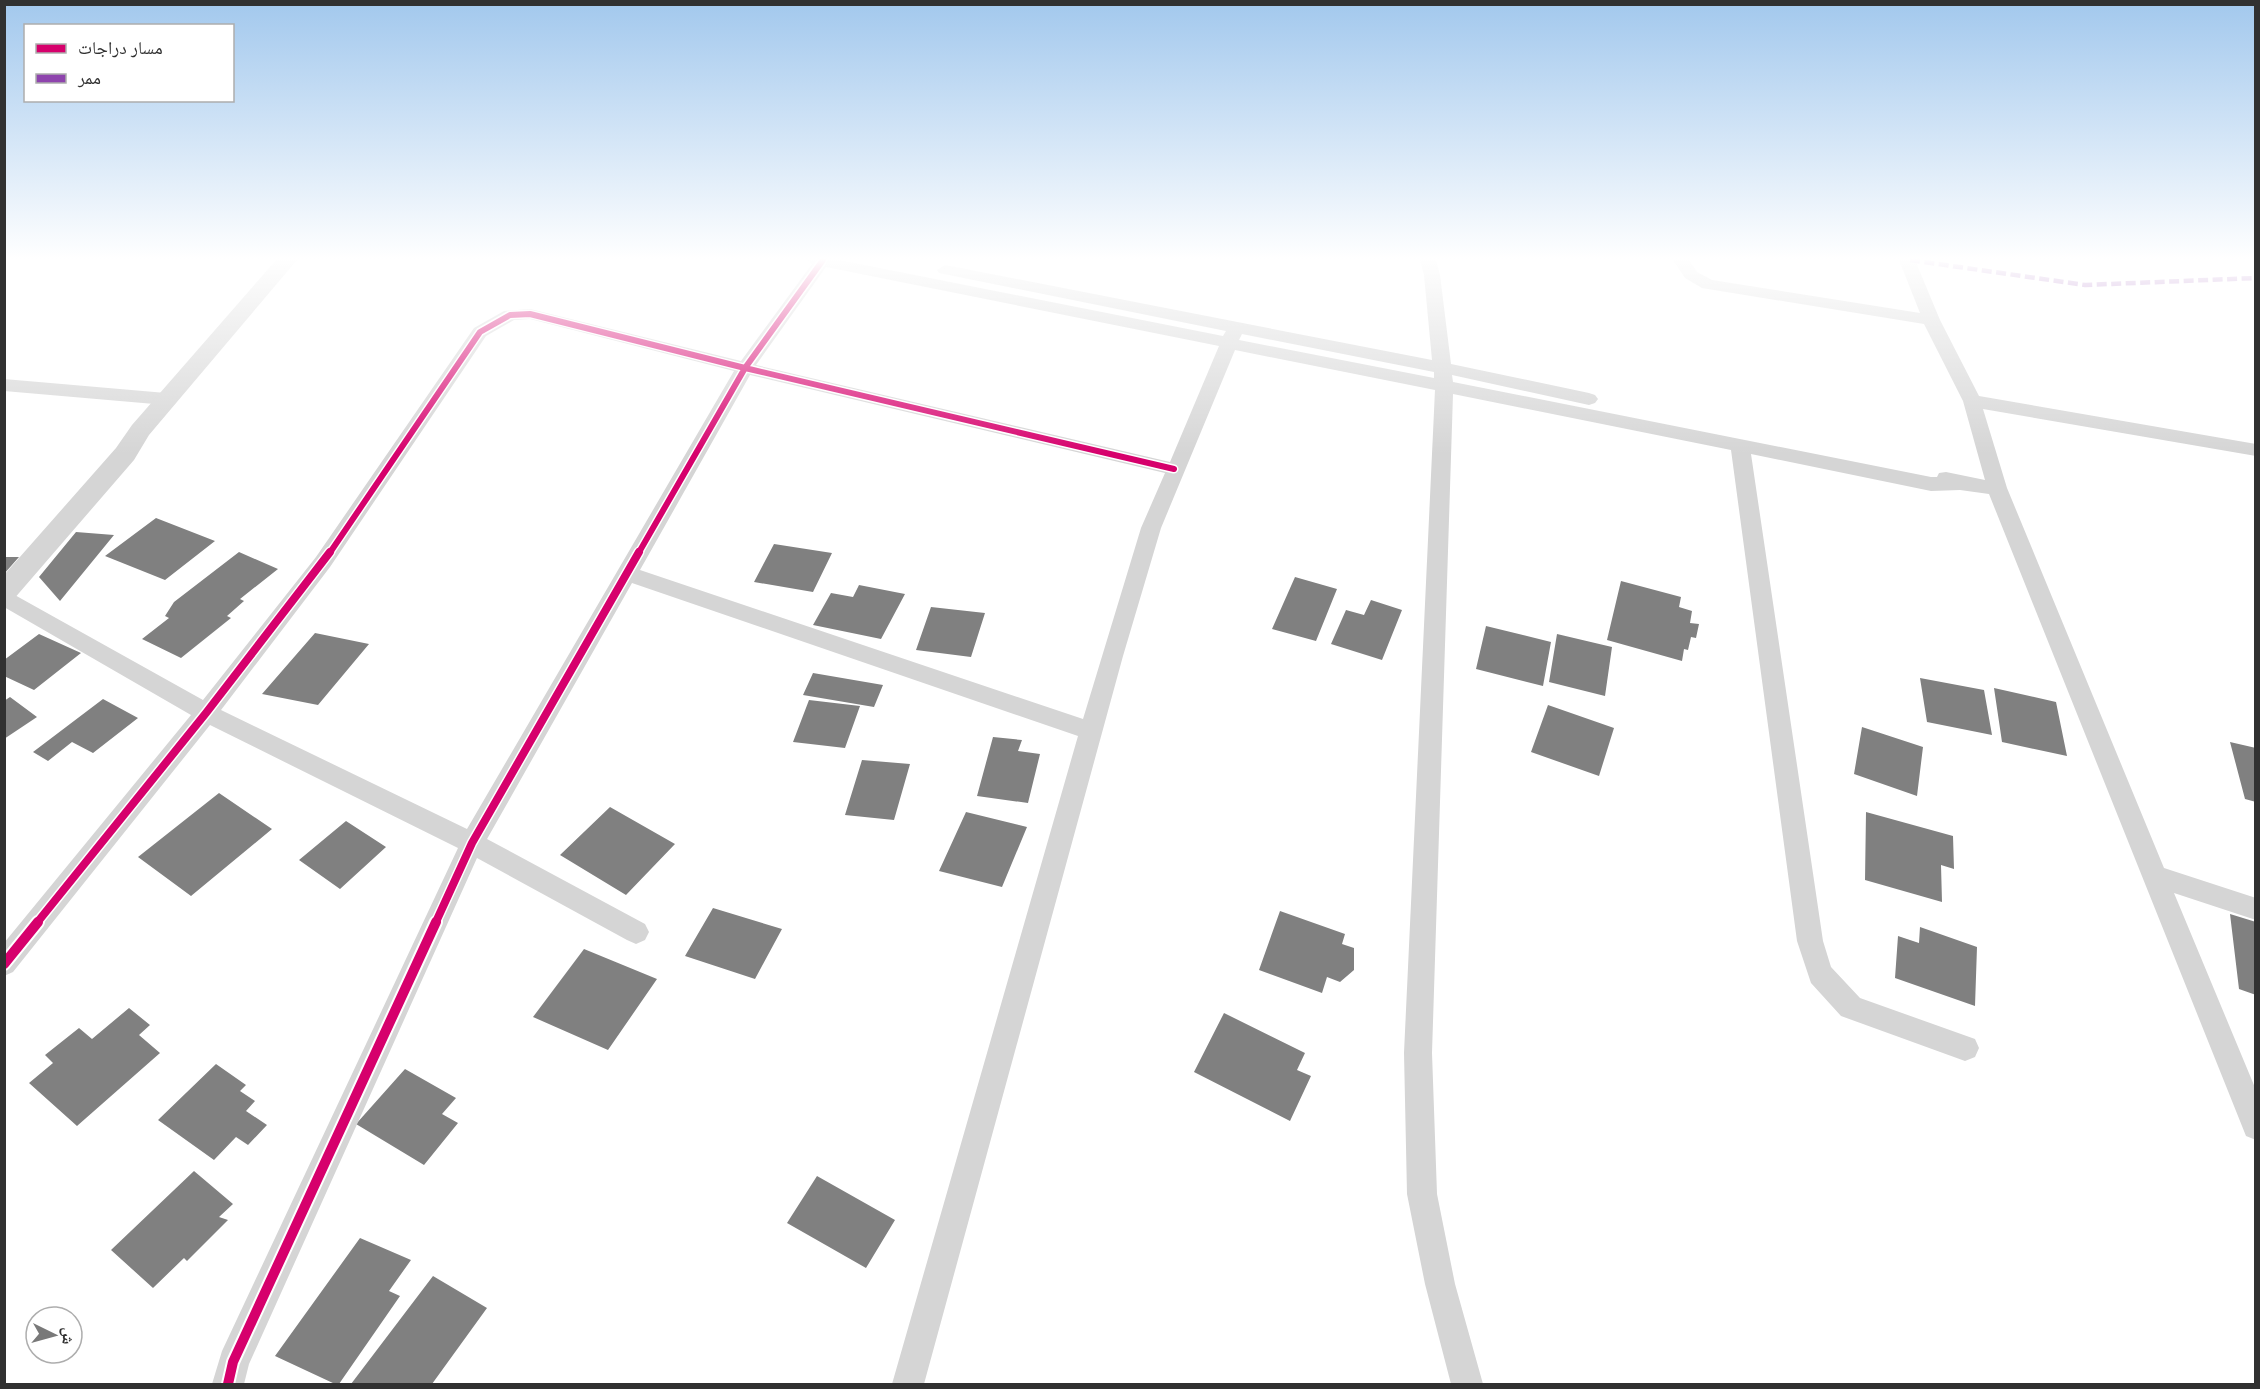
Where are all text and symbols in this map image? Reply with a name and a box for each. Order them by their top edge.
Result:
legend [24,24,234,102]
text: مسار دراجات [78,37,163,58]
text: ممر [77,67,101,88]
north arrow [24,1305,84,1365]
text: ش [58,1327,79,1346]

